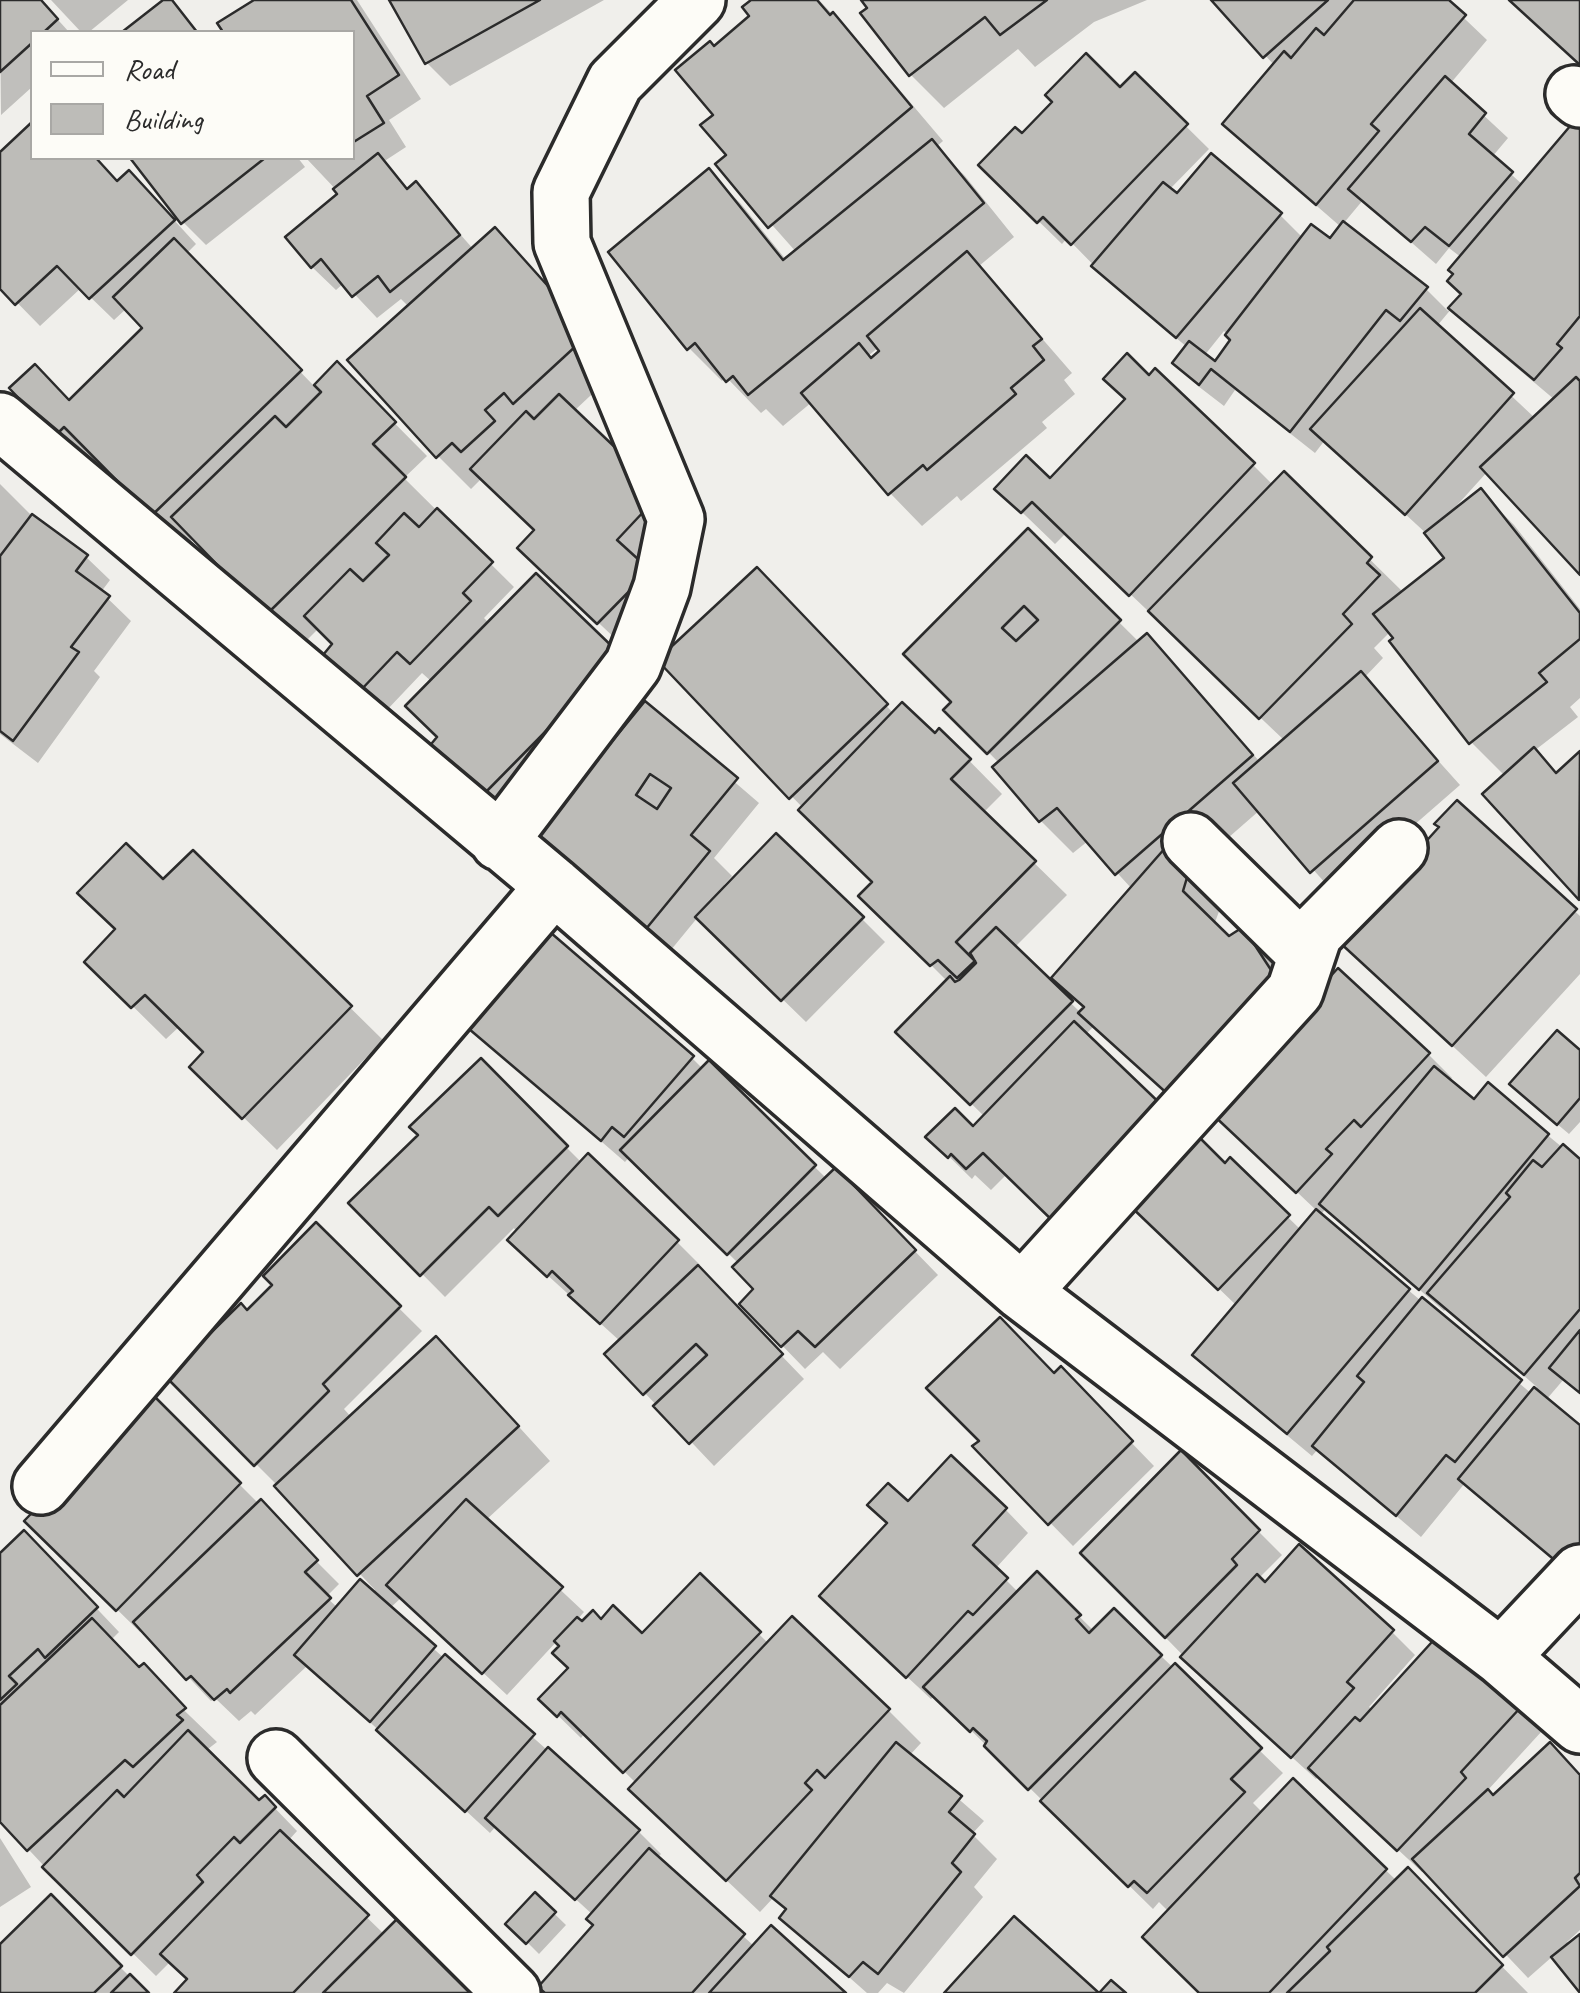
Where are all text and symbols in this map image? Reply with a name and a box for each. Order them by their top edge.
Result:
legend [30,30,355,160]
text: Road [124,50,174,88]
text: Building [124,100,203,138]

